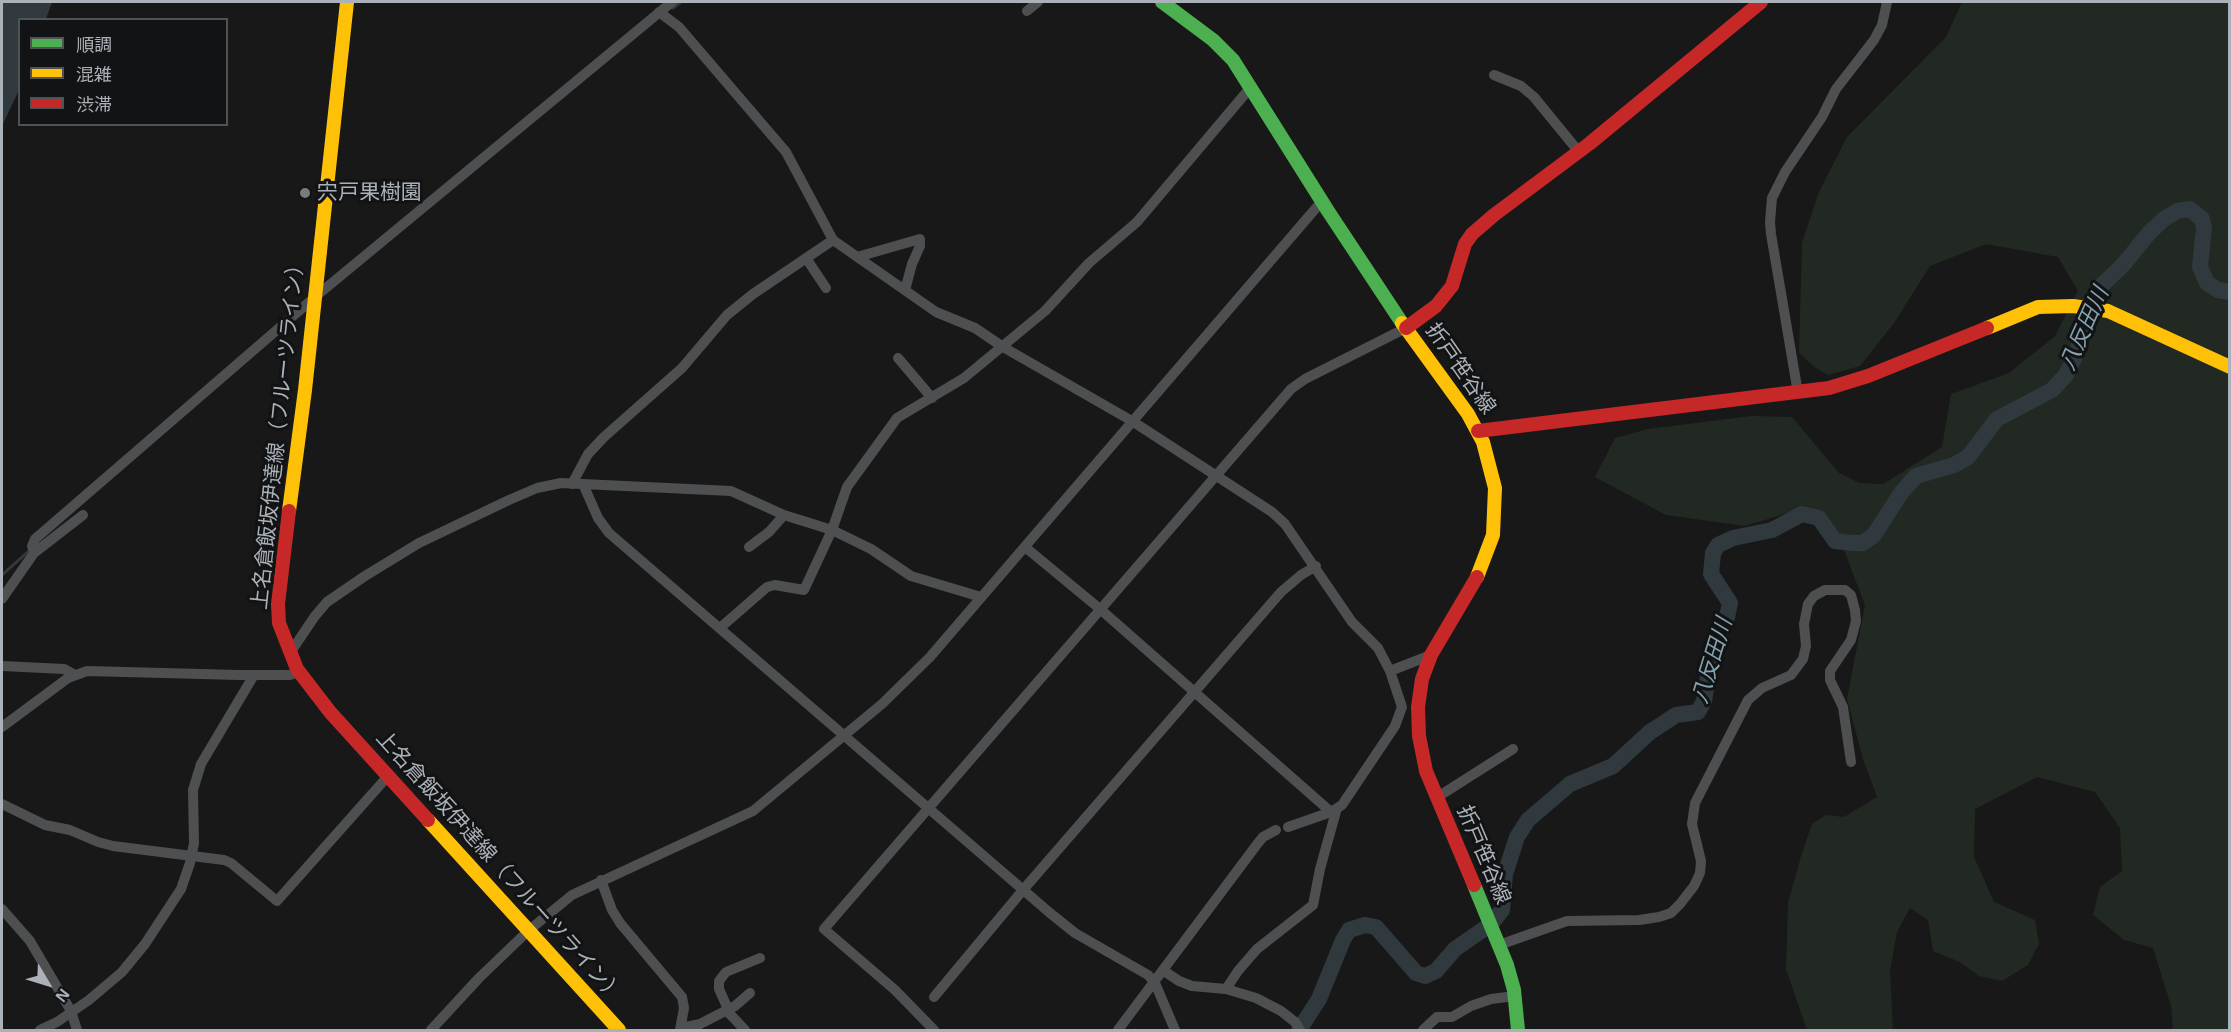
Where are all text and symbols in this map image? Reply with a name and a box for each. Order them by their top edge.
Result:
legend [18,18,228,126]
text: 順調 [76,35,112,55]
text: 混雑 [76,65,112,85]
text: 渋滞 [76,95,112,115]
place label: 宍戸果樹園 [317,180,422,206]
marker: 宍戸果樹園 [298,186,312,200]
street label: 上名倉飯坂伊達線（フルーツライン） [248,253,310,611]
water label: 八反田川 [2055,283,2115,375]
street label: 折戸笹谷線 [1420,319,1500,419]
water label: 八反田川 [1688,615,1738,707]
street label: 上名倉飯坂伊達線（フルーツライン） [370,726,628,1008]
street label: 折戸笹谷線 [1451,802,1515,908]
north arrow [18,954,78,1014]
text: N [52,986,73,1005]

